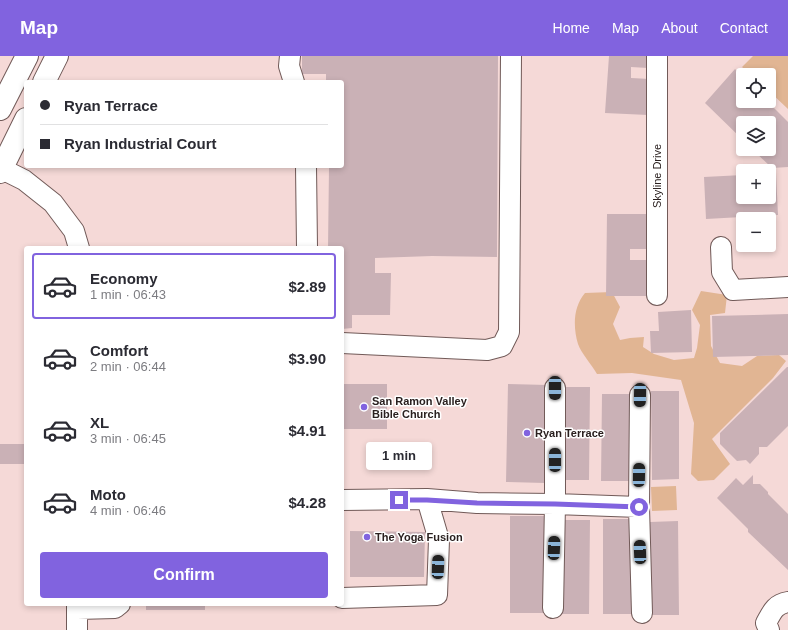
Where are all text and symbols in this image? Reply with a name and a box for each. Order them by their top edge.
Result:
text: Map [20,17,58,38]
text: Home [553,20,590,36]
text: Map [612,20,639,36]
text: About [661,20,698,36]
text: Contact [720,20,768,36]
map controls [736,68,776,252]
button: locate [736,68,776,108]
text: Ryan Terrace [64,97,158,114]
button: layers [736,116,776,156]
text: Ryan Industrial Court [64,135,217,152]
street label: Skyline Drive [651,144,663,208]
button: + [736,164,776,204]
button: − [736,212,776,252]
icon: car [42,268,78,304]
text: Economy [90,270,158,287]
text: $2.89 [288,278,326,295]
text: 1 min · 06:43 [90,287,166,302]
icon: car [42,340,78,376]
text: Comfort [90,342,148,359]
text: $3.90 [288,350,326,367]
text: 2 min · 06:44 [90,359,166,374]
car [549,376,561,400]
car [634,383,646,407]
place label: San Ramon Valley Bible Church [372,395,468,420]
marker: San Ramon Valley Bible Church [359,402,369,412]
icon: car [42,412,78,448]
text: XL [90,414,109,431]
text: $4.91 [288,422,326,439]
place label: Ryan Terrace [535,427,604,439]
marker: Ryan Terrace [522,428,532,438]
text: 3 min · 06:45 [90,431,166,446]
callout: 1 min [366,442,432,470]
text: 1 min [382,448,416,463]
car [549,448,561,472]
car [633,463,645,487]
icon: car [42,484,78,520]
text: Moto [90,486,126,503]
route end [390,491,408,509]
text: $4.28 [288,494,326,511]
route start [630,498,648,516]
text: 4 min · 06:46 [90,503,166,518]
place label: The Yoga Fusion [375,531,463,543]
marker: The Yoga Fusion [362,532,372,542]
car [548,536,560,560]
car [634,540,646,564]
button: Confirm [40,552,328,598]
car [432,555,444,579]

